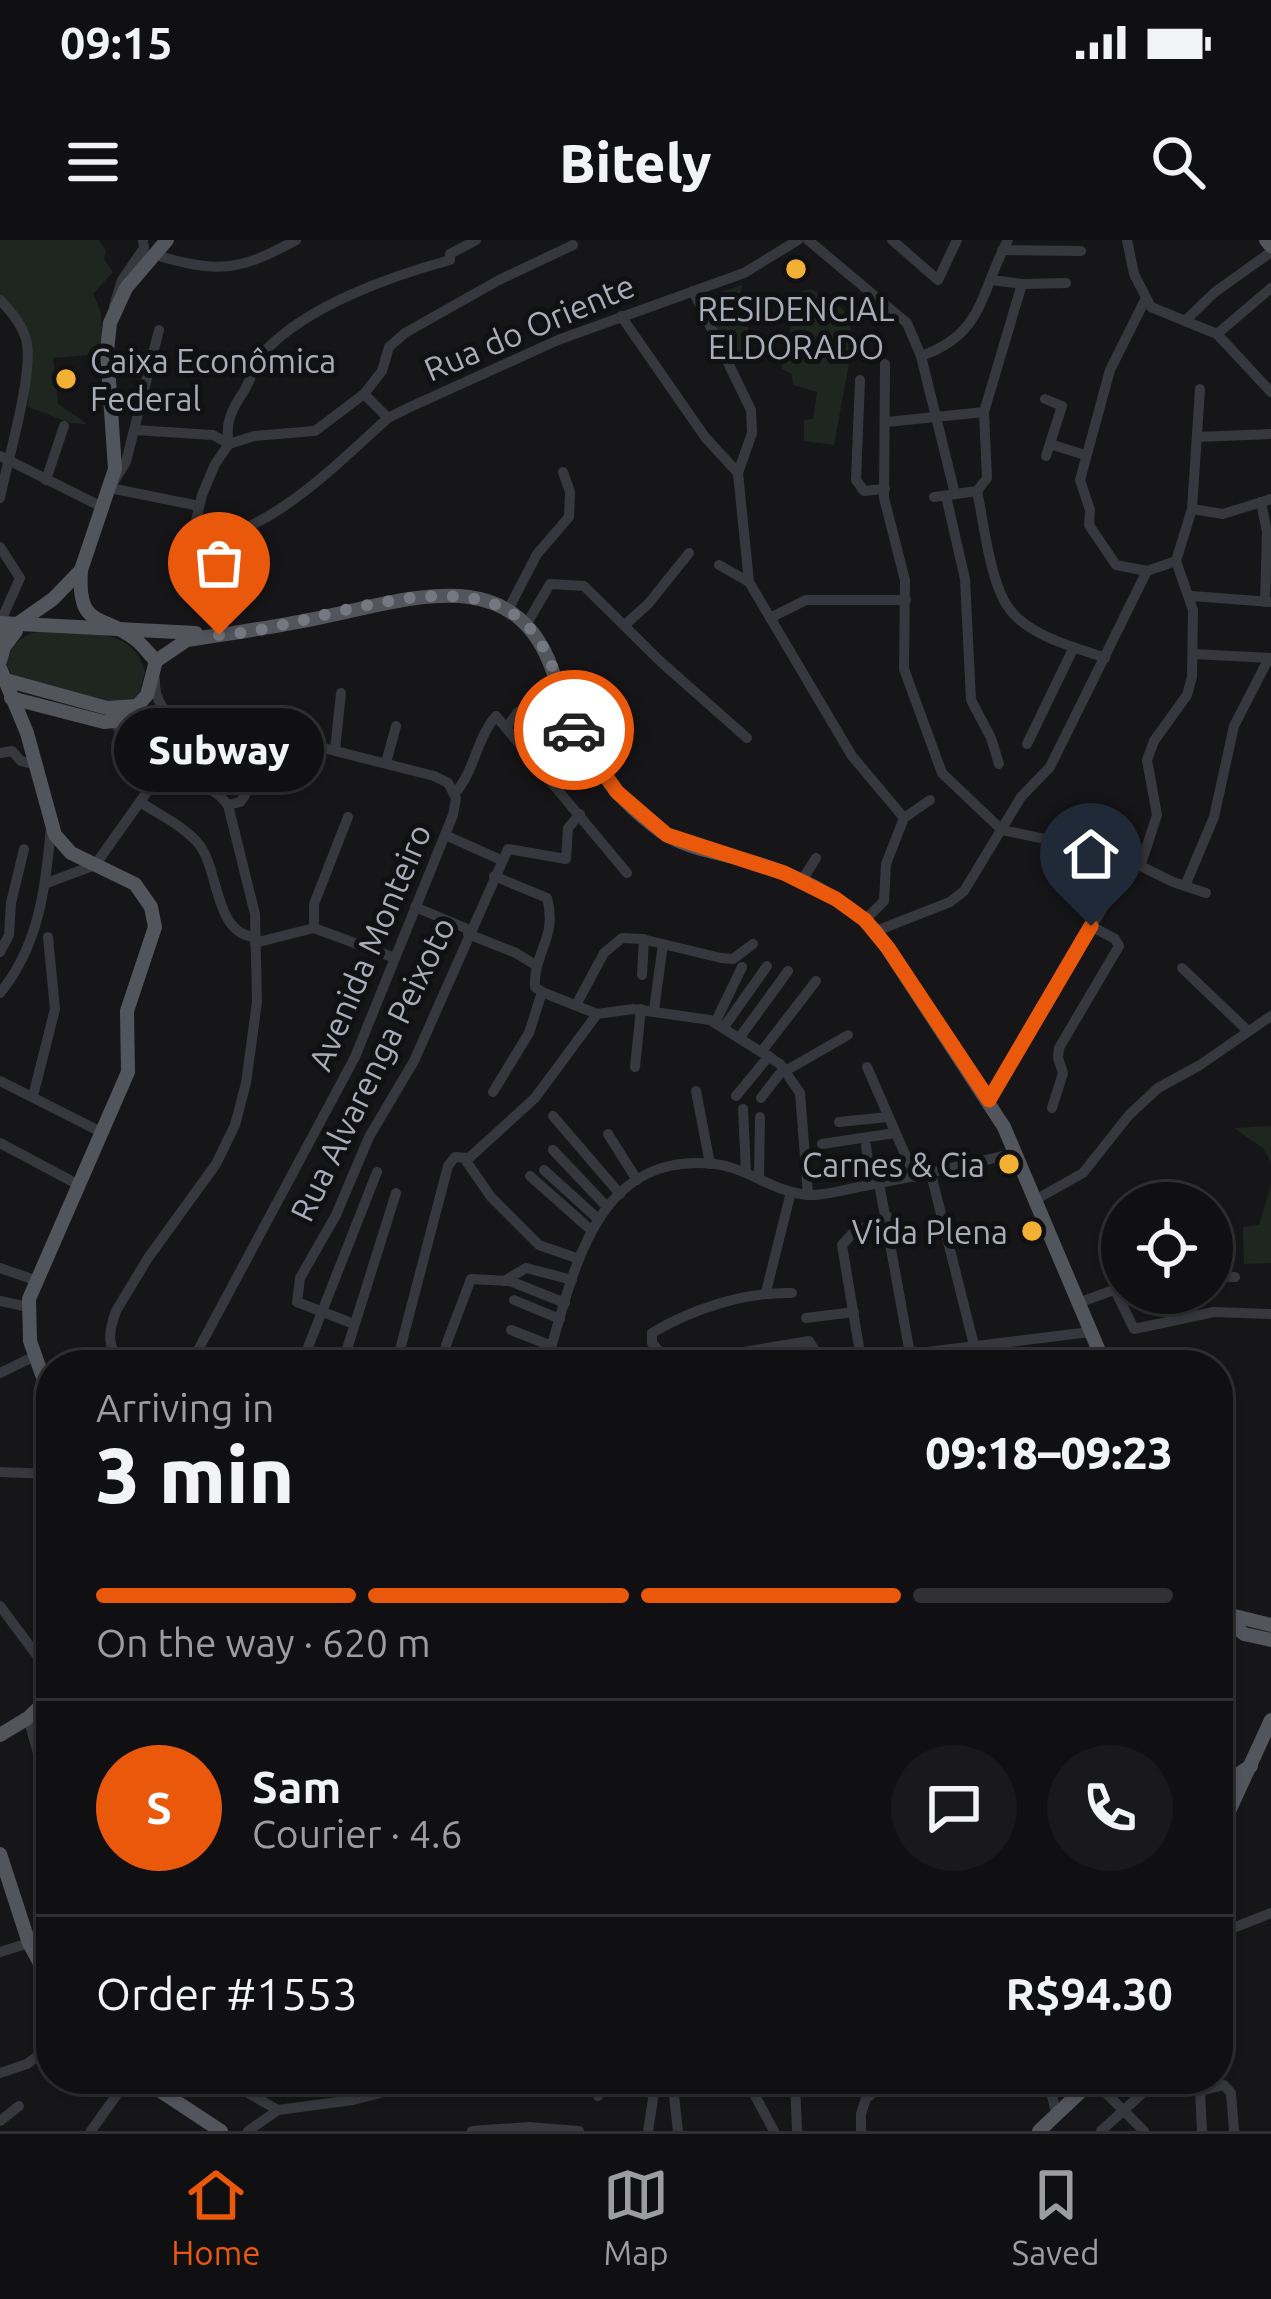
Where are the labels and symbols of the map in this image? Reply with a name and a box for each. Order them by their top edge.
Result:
marker: RESIDENCIAL ELDORADO [783,256,809,282]
street label: Rua do Oriente [418,266,640,388]
place label: RESIDENCIAL ELDORADO [697,290,895,365]
place label: Caixa Econômica Federal [90,342,336,417]
marker: Caixa Econômica Federal [53,366,79,392]
pin [168,512,270,635]
courier [514,670,634,790]
callout: Subway [114,707,324,791]
pin [1040,803,1142,926]
street label: Avenida Monteiro [300,818,438,1076]
street label: Rua Alvarenga Peixoto [282,911,462,1227]
place label: Carnes & Cia [802,1146,985,1183]
marker: Carnes & Cia [996,1151,1022,1177]
place label: Vida Plena [852,1213,1008,1250]
marker: Vida Plena [1019,1218,1045,1244]

